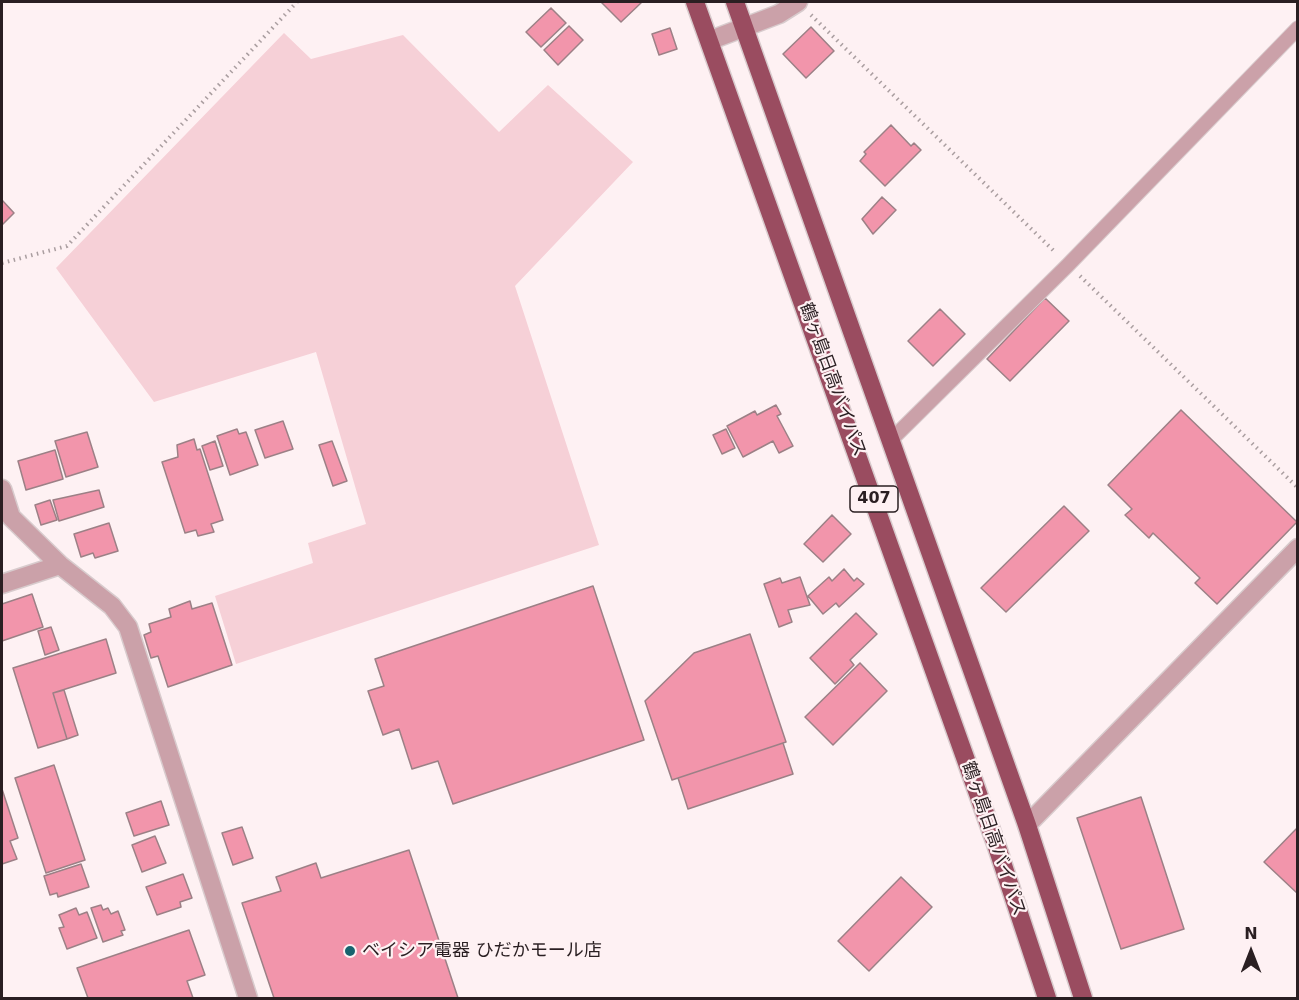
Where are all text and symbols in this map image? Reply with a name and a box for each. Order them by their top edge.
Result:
street label: 鶴ヶ島日高バイパス [794,300,870,460]
road number: 407 [850,486,898,512]
street label: 鶴ヶ島日高バイパス [956,759,1030,919]
north arrow [1221,922,1281,982]
text: N [1244,924,1258,943]
place label: ベイシア電器 ひだかモール店 [362,940,602,962]
marker: ベイシア電器 ひだかモール店 [343,944,357,958]

